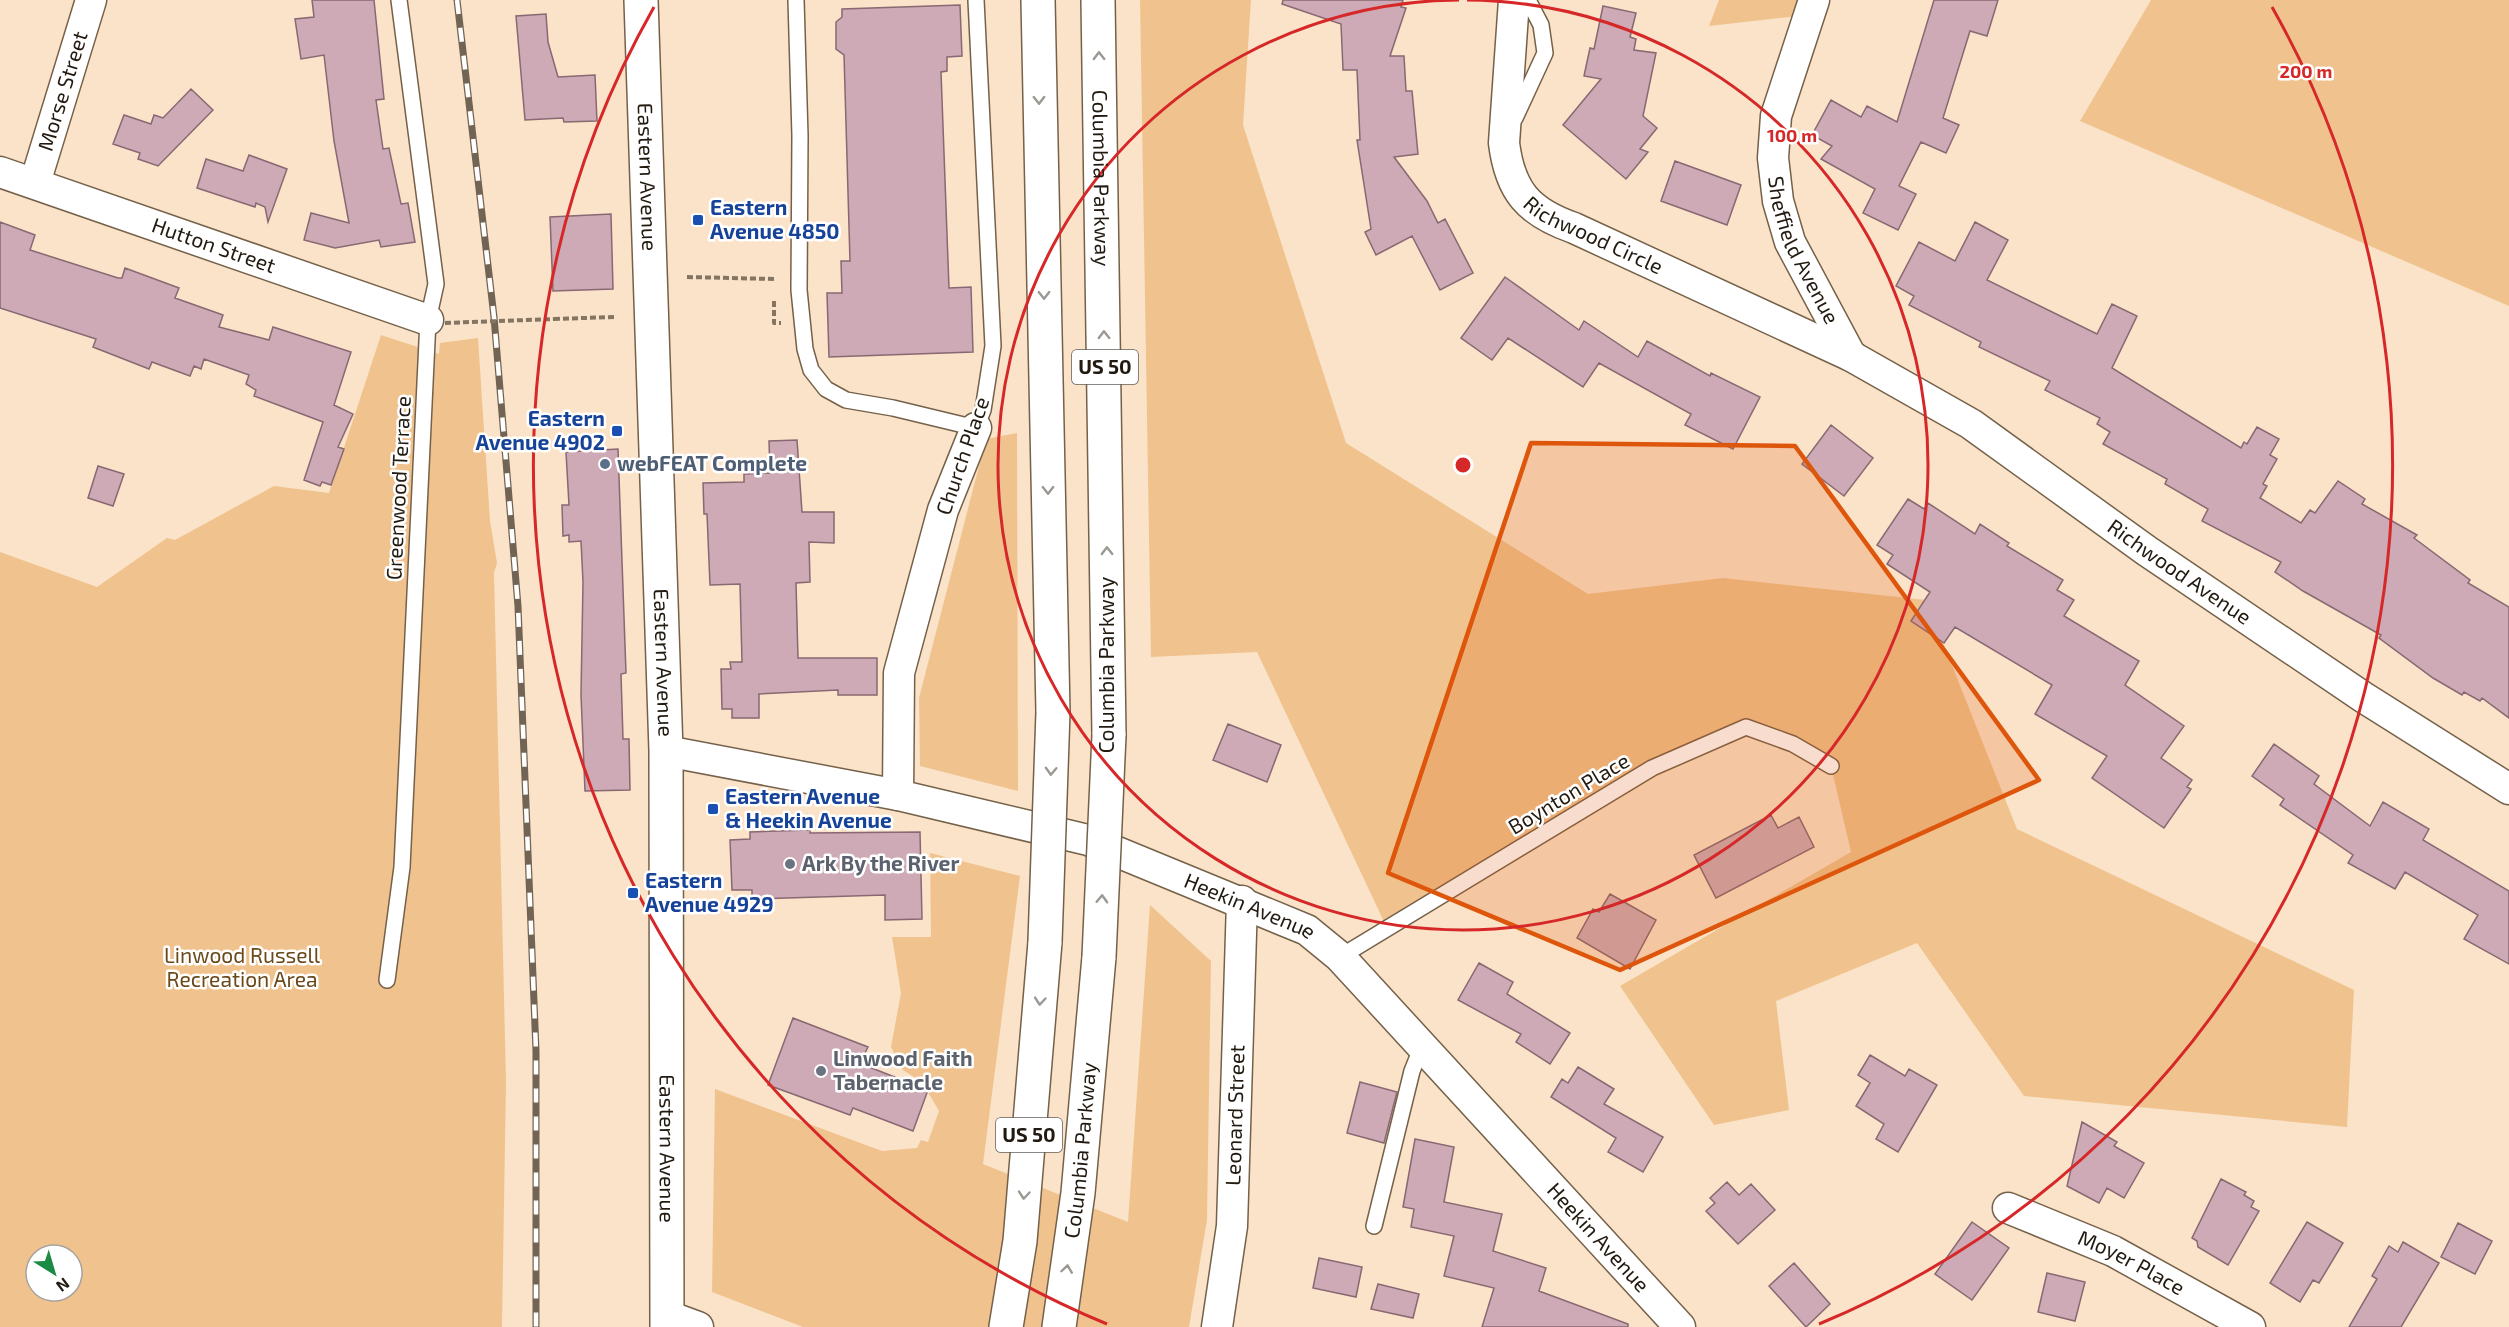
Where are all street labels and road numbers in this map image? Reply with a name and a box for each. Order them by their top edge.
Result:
street label: Morse Street [32,28,92,154]
street label: Columbia Parkway [1088,89,1116,267]
street label: Eastern Avenue [633,102,663,251]
street label: Sheffield Avenue [1764,175,1845,328]
street label: Richwood Circle [1519,190,1667,278]
street label: Hutton Street [149,212,279,277]
road number: US 50 [1072,350,1138,384]
street label: Church Place [930,393,993,518]
street label: Greenwood Terrace [380,395,415,581]
street label: Richwood Avenue [2103,513,2256,629]
street label: Columbia Parkway [1093,577,1118,753]
street label: Eastern Avenue [650,588,680,737]
street label: Boynton Place [1503,747,1633,839]
street label: Heekin Avenue [1181,867,1322,943]
street label: Leonard Street [1219,1044,1249,1186]
street label: Columbia Parkway [1058,1061,1101,1240]
street label: Eastern Avenue [656,1074,681,1223]
road number: US 50 [996,1118,1062,1152]
street label: Heekin Avenue [1543,1177,1655,1296]
street label: Moyer Place [2075,1224,2190,1299]

